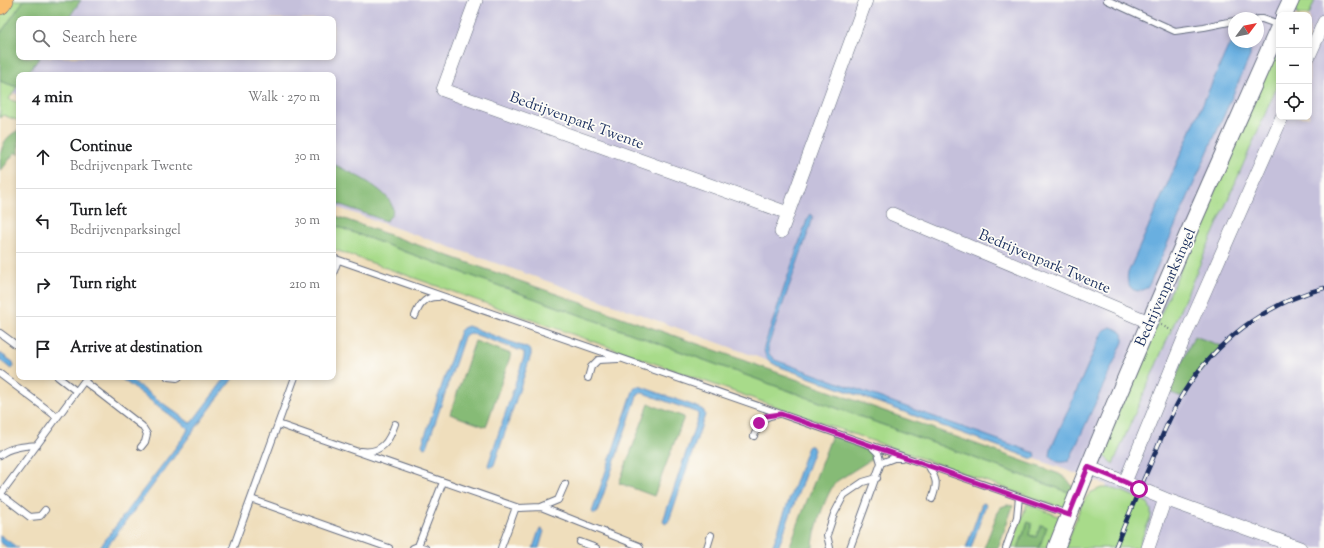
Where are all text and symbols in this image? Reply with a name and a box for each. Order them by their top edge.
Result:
north arrow [1228,12,1264,48]
map controls [1276,12,1312,120]
button: + [1276,12,1312,48]
search box [16,16,336,60]
icon: search [30,27,52,49]
text: Search here [62,28,137,49]
button: − [1276,48,1312,84]
button: locate [1276,84,1312,120]
text: 4 min [32,86,73,110]
street label: Bedrijvenpark Twente [506,87,647,156]
text: Walk · 270 m [248,89,320,107]
text: Continue [70,137,132,158]
icon: ahead [32,146,54,168]
text: 30 m [294,148,320,166]
text: Bedrijvenpark Twente [70,158,193,176]
text: Turn left [70,201,127,222]
icon: left [32,210,54,232]
text: 30 m [294,212,320,230]
text: Bedrijvenparksingel [70,222,181,240]
street label: Bedrijvenpark Twente [975,225,1114,300]
street label: Bedrijvenparksingel [1131,225,1202,350]
icon: right [32,274,54,296]
text: Turn right [70,274,136,295]
text: 210 m [289,276,320,294]
icon: arrive [32,338,54,360]
text: Arrive at destination [70,338,203,359]
route end [750,414,768,432]
route start [1130,480,1148,498]

